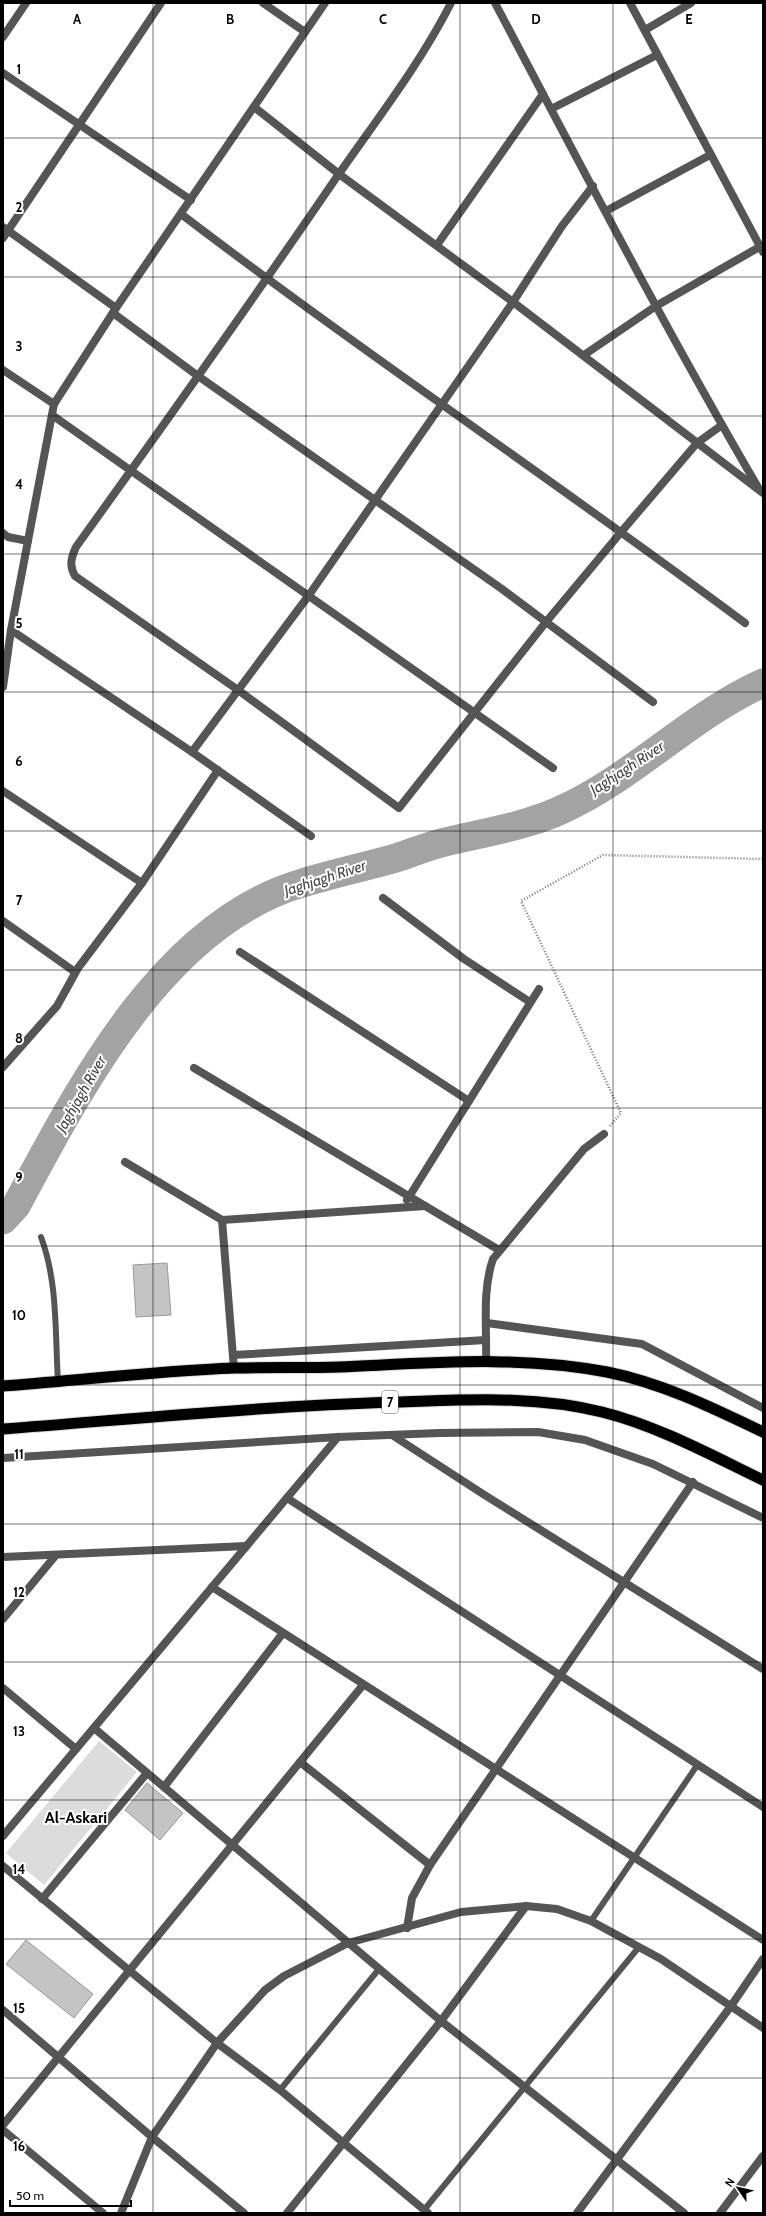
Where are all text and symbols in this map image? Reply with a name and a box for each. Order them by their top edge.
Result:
text: A [73,11,82,27]
text: B [226,11,234,27]
text: C [379,11,387,27]
text: D [531,11,541,27]
text: E [685,11,693,27]
text: 1 [17,61,21,77]
text: 2 [16,199,23,215]
text: 3 [15,338,23,354]
text: 4 [15,476,23,492]
text: 5 [16,615,23,631]
water label: Jaghjagh River [585,737,669,800]
text: 6 [15,753,23,769]
water label: Jaghjagh River [280,856,369,900]
text: 7 [16,892,23,908]
text: 8 [15,1030,23,1046]
water label: Jaghjagh River [51,1052,111,1137]
text: 9 [15,1169,23,1185]
text: 10 [12,1307,26,1323]
road number: 7 [382,1391,398,1413]
text: 11 [14,1446,24,1462]
text: 12 [13,1584,25,1600]
text: 13 [13,1723,25,1739]
district label: Al-Askari [45,1808,107,1827]
text: 14 [13,1861,25,1877]
text: 15 [13,2000,25,2016]
text: 16 [13,2138,25,2154]
north arrow [718,2168,758,2208]
text: N [722,2175,738,2190]
scale bar [10,2182,131,2208]
text: 50 m [16,2188,44,2203]

